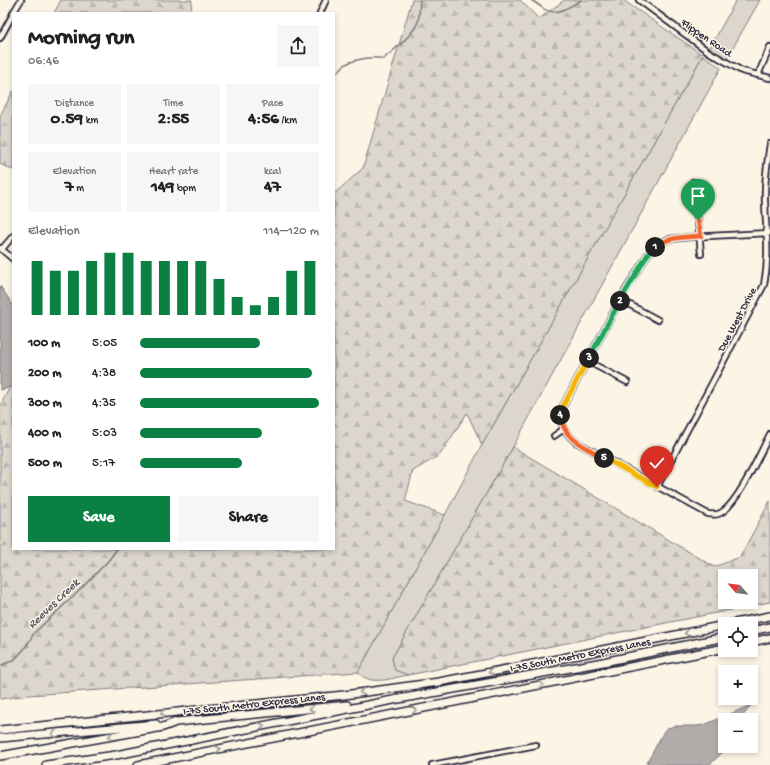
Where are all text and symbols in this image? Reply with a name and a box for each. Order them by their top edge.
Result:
street label: Flippen Road [677,17,735,61]
button: share [277,25,319,67]
text: Morning run [28,26,134,52]
text: 06:46 [28,54,59,69]
text: Distance [55,98,94,110]
text: Time [163,98,184,110]
text: Pace [262,98,283,110]
text: 0.59 [51,110,83,130]
text: 2:55 [158,110,189,130]
text: 4:56 [248,110,279,130]
text: km [83,115,98,127]
text: /km [279,115,297,127]
text: Elevation [53,166,96,178]
text: Heart rate [149,166,198,178]
text: kcal [264,166,281,178]
text: 7 [65,178,74,198]
text: 149 [151,178,174,198]
text: 47 [264,178,281,198]
pin [681,179,715,220]
text: m [74,183,84,195]
text: bpm [174,183,196,195]
icon: arrive [687,185,709,207]
text: Elevation [28,224,80,239]
text: 114–120 m [263,224,319,239]
pin: 1 [645,237,665,257]
text: 1 [653,241,657,253]
street label: Due West Drive [715,286,760,355]
pin: 2 [610,291,630,311]
text: 2 [617,295,623,307]
text: 100 m [28,336,60,351]
text: 5:05 [92,336,117,351]
pin: 3 [579,348,599,368]
text: 3 [586,352,592,364]
text: 200 m [28,366,61,381]
text: 4:38 [92,366,116,381]
text: 300 m [28,396,62,411]
text: 4:35 [92,396,116,411]
pin: 4 [550,405,570,425]
text: 4 [557,409,563,421]
text: 400 m [28,426,61,441]
text: 5:03 [92,426,117,441]
pin [640,446,674,487]
pin: 5 [594,448,614,468]
text: 5 [601,452,607,464]
icon: check [646,452,668,474]
text: 500 m [28,456,62,471]
text: 5:17 [92,456,115,471]
button: Save [28,496,170,542]
button: Share [178,496,319,542]
north arrow [718,569,758,609]
map controls [718,569,758,753]
water label: Reeves Creek [26,575,84,632]
button: locate [718,617,758,657]
one-way arrow [684,628,690,636]
street label: I-75 South Metro Express Lanes [509,636,652,675]
button: + [718,665,758,705]
one-way arrow [488,667,494,676]
one-way arrow [538,682,545,690]
one-way arrow [359,687,365,696]
street label: I-75 South Metro Express Lanes [183,691,327,718]
one-way arrow [309,704,315,713]
one-way arrow [411,707,417,715]
one-way arrow [160,709,166,718]
button: − [718,713,758,753]
one-way arrow [259,722,266,730]
one-way arrow [51,729,57,738]
one-way arrow [108,731,114,740]
one-way arrow [215,746,221,754]

